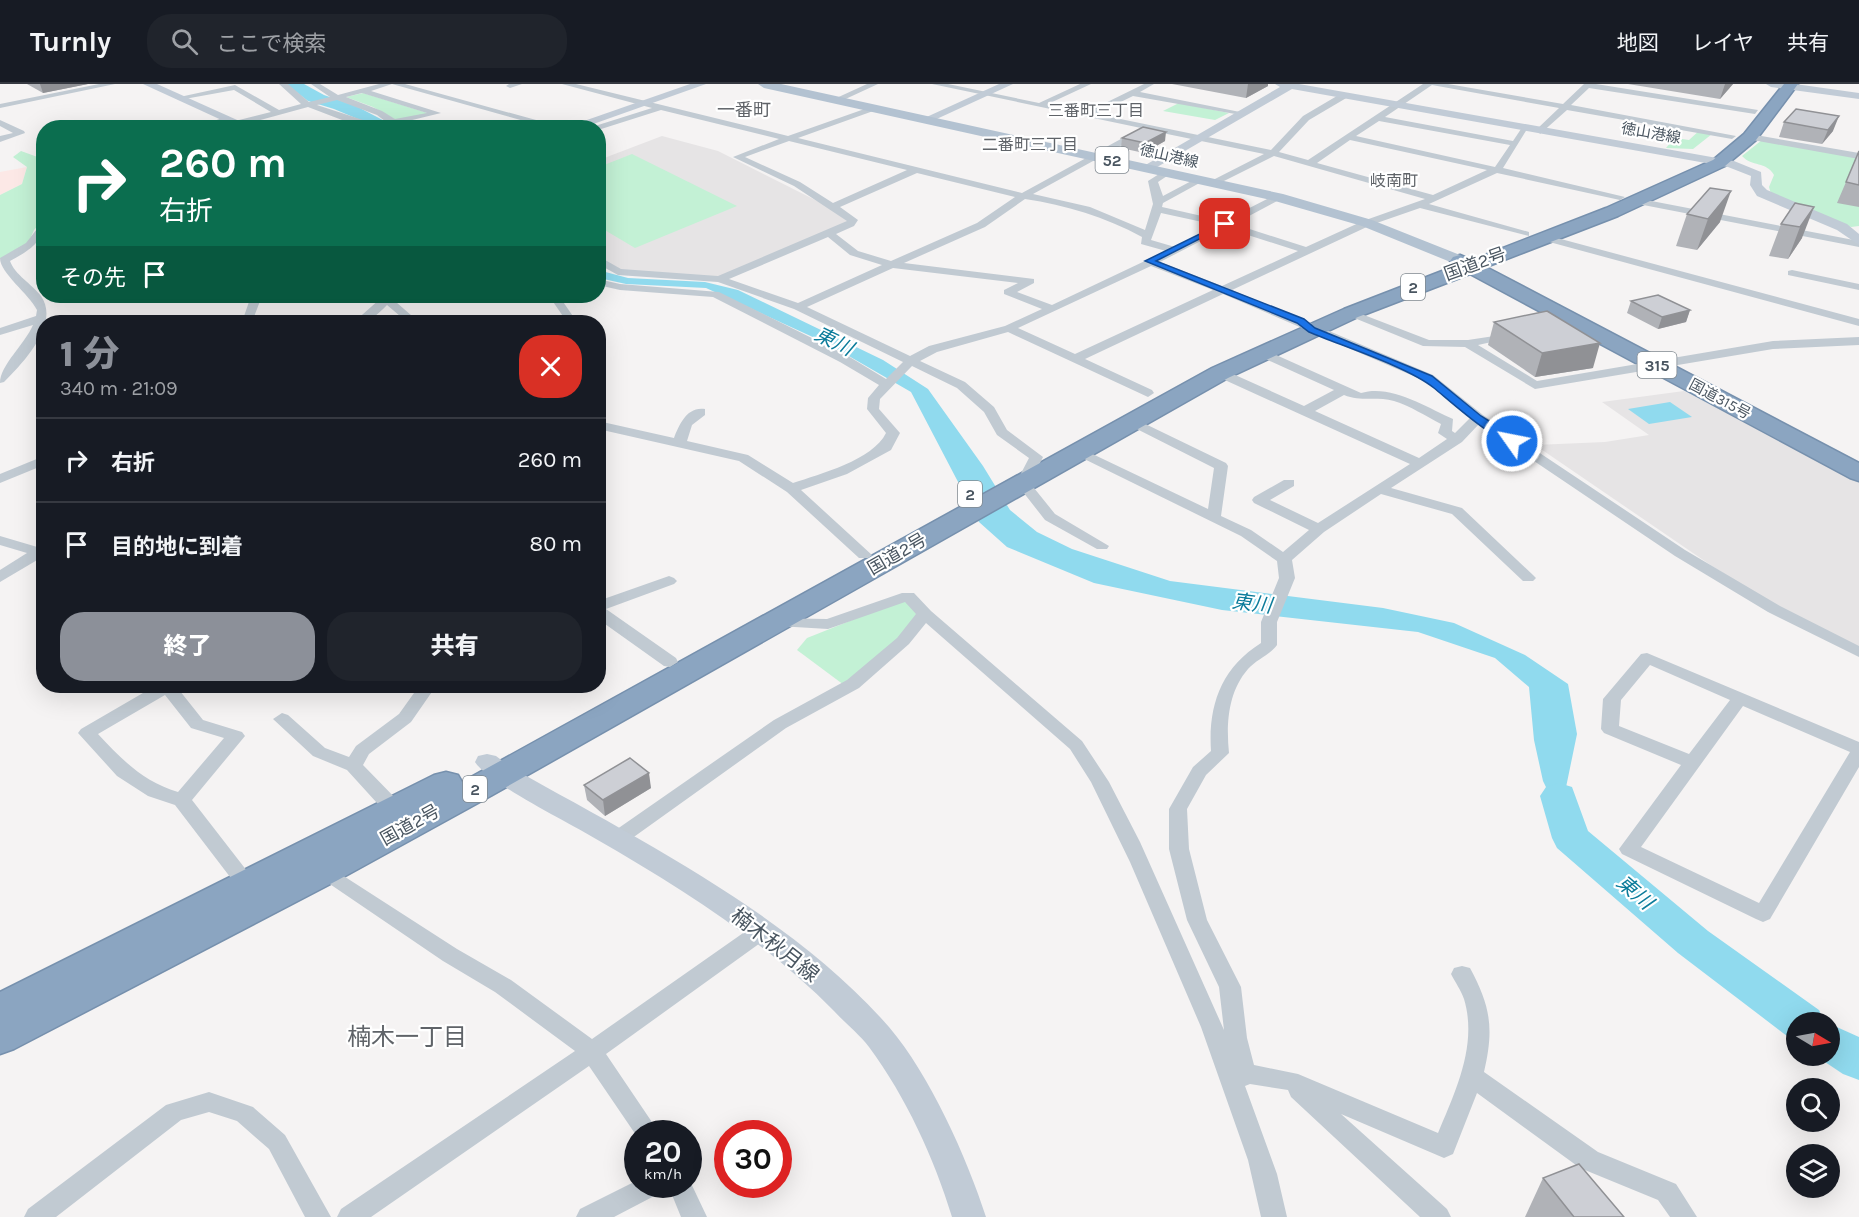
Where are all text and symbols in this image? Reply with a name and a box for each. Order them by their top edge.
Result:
search box [147,14,567,68]
text: Turnly [30,25,111,58]
icon: search [168,25,201,58]
text: ここで検索 [216,31,326,57]
text: 地図 [1617,31,1659,55]
text: レイヤ [1692,31,1754,55]
text: 共有 [1787,31,1829,55]
district label: 一番町 [717,99,771,121]
district label: 三番町三丁目 [1048,101,1144,120]
street label: 徳山港線 [1620,119,1682,147]
district label: 二番町三丁目 [982,135,1078,154]
text: 260 m [159,138,287,188]
street label: 徳山港線 [1138,140,1200,172]
icon: right [60,144,138,222]
road number: 52 [1096,147,1128,173]
district label: 岐南町 [1370,171,1418,190]
text: 右折 [159,195,213,227]
pin [1199,198,1250,249]
icon: arrive [1208,207,1241,240]
street label: 国道2号 [1441,243,1509,285]
icon: arrive [138,258,171,291]
text: その先 [60,265,126,291]
road number: 2 [1401,274,1425,300]
water label: 東川 [811,322,859,361]
text: 1 分 [60,333,120,375]
button: close [519,335,582,398]
road number: 315 [1638,352,1676,378]
street label: 国道315号 [1686,375,1754,423]
text: 340 m · 21:09 [60,377,178,400]
position arrow [1480,409,1544,473]
icon: right [60,444,93,477]
text: 260 m [518,447,582,473]
text: 右折 [111,450,155,476]
road number: 2 [958,481,982,507]
icon: arrive [60,528,93,561]
street label: 国道2号 [864,528,930,580]
text: 80 m [530,531,582,557]
text: 目的地に到着 [111,534,243,560]
water label: 東川 [1231,590,1275,618]
button: 終了 [60,612,315,681]
button: 共有 [327,612,582,681]
road number: 2 [463,776,487,802]
street label: 国道2号 [376,800,444,850]
water label: 東川 [1612,871,1659,915]
street label: 楠木秋月線 [726,903,824,987]
north arrow [1786,1012,1840,1066]
map controls [1786,1012,1840,1198]
district label: 楠木一丁目 [347,1023,467,1051]
button: search [1786,1078,1840,1132]
speed limit sign: 30 [714,1120,792,1198]
text: 20 [644,1134,682,1170]
button: layers [1786,1144,1840,1198]
text: km/h [644,1165,682,1183]

